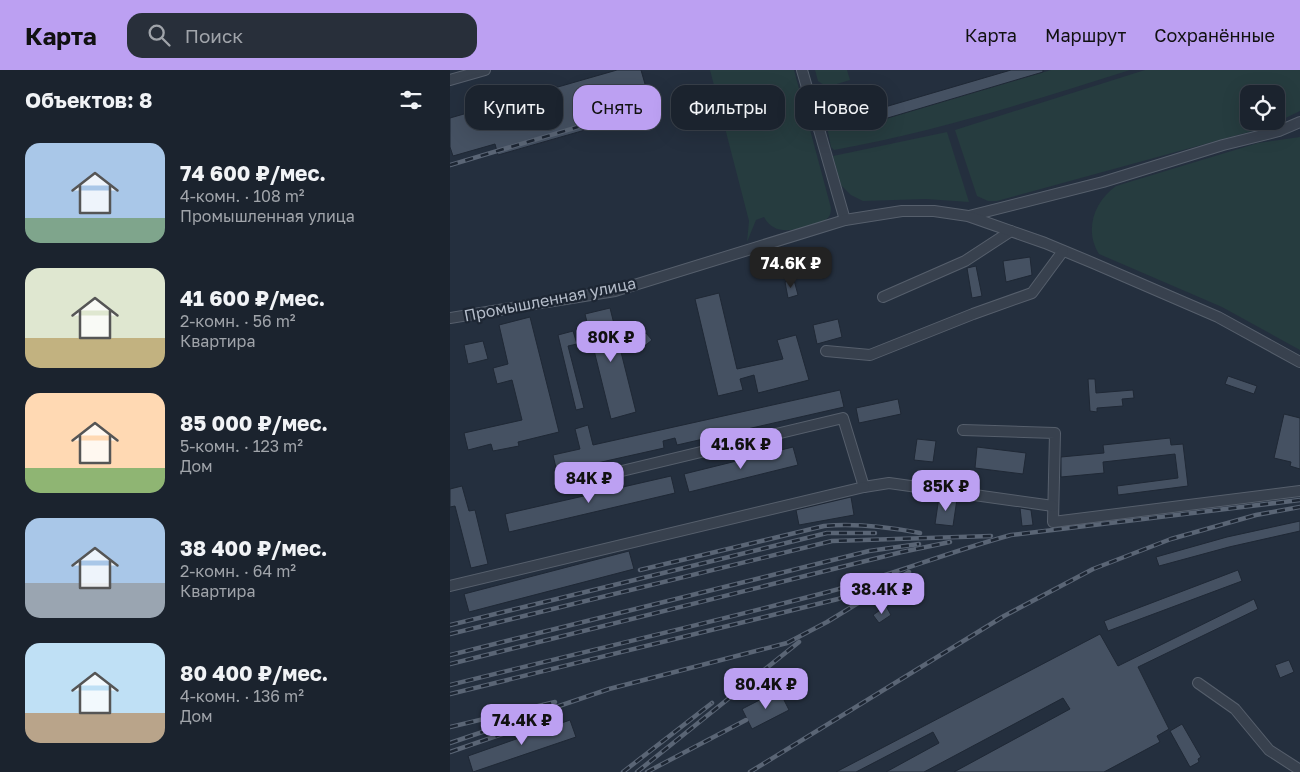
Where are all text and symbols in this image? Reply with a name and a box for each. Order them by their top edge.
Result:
search box [127,13,477,58]
text: Карта [25,21,97,50]
icon: search [145,21,173,49]
text: Поиск [185,24,243,47]
text: Карта [965,24,1017,46]
text: Маршрут [1045,24,1126,46]
text: Сохранённые [1154,24,1275,46]
chip: Купить [465,85,563,130]
chip: Снять [573,85,661,130]
chip: Фильтры [671,85,785,130]
chip: Новое [795,85,887,130]
map controls [1240,85,1285,130]
button: locate [1240,85,1285,130]
icon: filters [397,86,425,114]
text: Объектов: 8 [25,87,152,113]
text: 74 600 ₽/мес. [180,160,326,186]
icon: home [65,163,125,223]
text: 4-комн. · 108 m² [180,186,305,206]
text: Промышленная улица [180,206,355,226]
pin: 74.6K ₽ [745,246,837,289]
text: 74.6K ₽ [761,253,821,273]
street label: Промышленная улица [462,273,638,325]
text: 41 600 ₽/мес. [180,285,325,311]
icon: home [65,288,125,348]
text: 2-комн. · 56 m² [180,311,296,331]
pin: 80K ₽ [576,320,646,363]
text: 80K ₽ [587,327,635,347]
text: Квартира [180,331,255,351]
text: 85 000 ₽/мес. [180,410,328,436]
icon: home [65,413,125,473]
pin: 41.6K ₽ [695,428,787,470]
text: 41.6K ₽ [711,434,771,454]
text: 5-комн. · 123 m² [180,436,303,456]
text: Дом [180,456,213,476]
pin: 84K ₽ [554,462,624,504]
text: 84K ₽ [566,468,612,488]
pin: 85K ₽ [911,470,981,512]
text: 85K ₽ [923,476,969,496]
text: 38 400 ₽/мес. [180,535,327,561]
icon: home [65,538,125,598]
text: 2-комн. · 64 m² [180,561,296,581]
pin: 38.4K ₽ [836,572,928,615]
text: 38.4K ₽ [851,579,913,599]
text: Квартира [180,581,255,601]
text: 80 400 ₽/мес. [180,660,328,686]
icon: home [65,663,125,723]
pin: 80.4K ₽ [720,668,812,710]
text: 80.4K ₽ [735,674,797,694]
text: 4-комн. · 136 m² [180,686,304,706]
pin: 74.4K ₽ [476,704,568,746]
text: Дом [180,706,213,726]
text: 74.4K ₽ [492,710,552,730]

